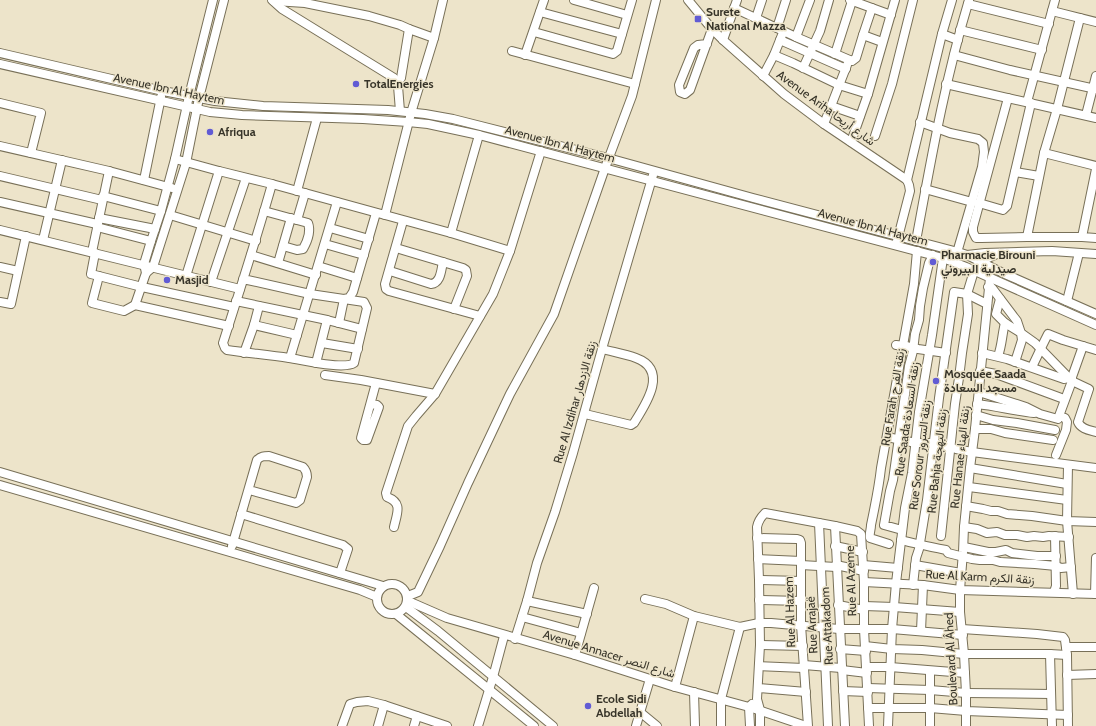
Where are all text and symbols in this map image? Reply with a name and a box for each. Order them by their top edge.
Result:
place label: Surete National Mazza [706,4,786,33]
marker: Surete National Mazza [693,14,703,24]
street label: Avenue Ariha شارع أريحا [773,67,879,150]
street label: Avenue Ibn Al Haytem [112,69,226,108]
place label: TotalEnergies [364,76,433,91]
marker: TotalEnergies [351,79,361,89]
street label: Avenue Ibn Al Haytem [504,122,617,165]
place label: Afriqua [218,124,256,139]
marker: Afriqua [205,127,215,137]
street label: Avenue Ibn Al Haytem [817,205,930,248]
place label: Pharmacie Birouni صيدلية البيروني [941,247,1036,279]
marker: Pharmacie Birouni صيدلية البيروني [928,257,938,267]
place label: Masjid [175,272,209,287]
marker: Masjid [162,275,172,285]
street label: Rue Al Izdihar زنقة الازدهار [550,339,600,465]
street label: Rue Farah زنقة الفرح [877,347,910,447]
street label: Rue Saada زنقة السعادة [891,361,923,477]
place label: Mosquée Saada مسجد السعادة [944,366,1026,395]
marker: Mosquée Saada مسجد السعادة [931,376,941,386]
street label: Rue Sorour زنقة السرور [905,399,935,511]
street label: Rue Hanae زنقة الهناء [947,405,973,509]
street label: Rue Bahja زنقة البهجة [924,408,950,514]
street label: Rue Al Azeme [842,545,859,617]
street label: Rue Al Karm زنقة الكرم [925,566,1035,588]
street label: Rue Al Hazem [781,576,798,648]
street label: Rue Attakadom [817,587,836,665]
street label: Rue Arrajaë [803,596,820,654]
street label: Boulevard Al Âhed [941,612,960,706]
street label: Avenue Annacer شارع النصر [541,626,677,683]
place label: Ecole Sidi Abdellah [596,691,647,720]
marker: Ecole Sidi Abdellah [583,701,593,711]

